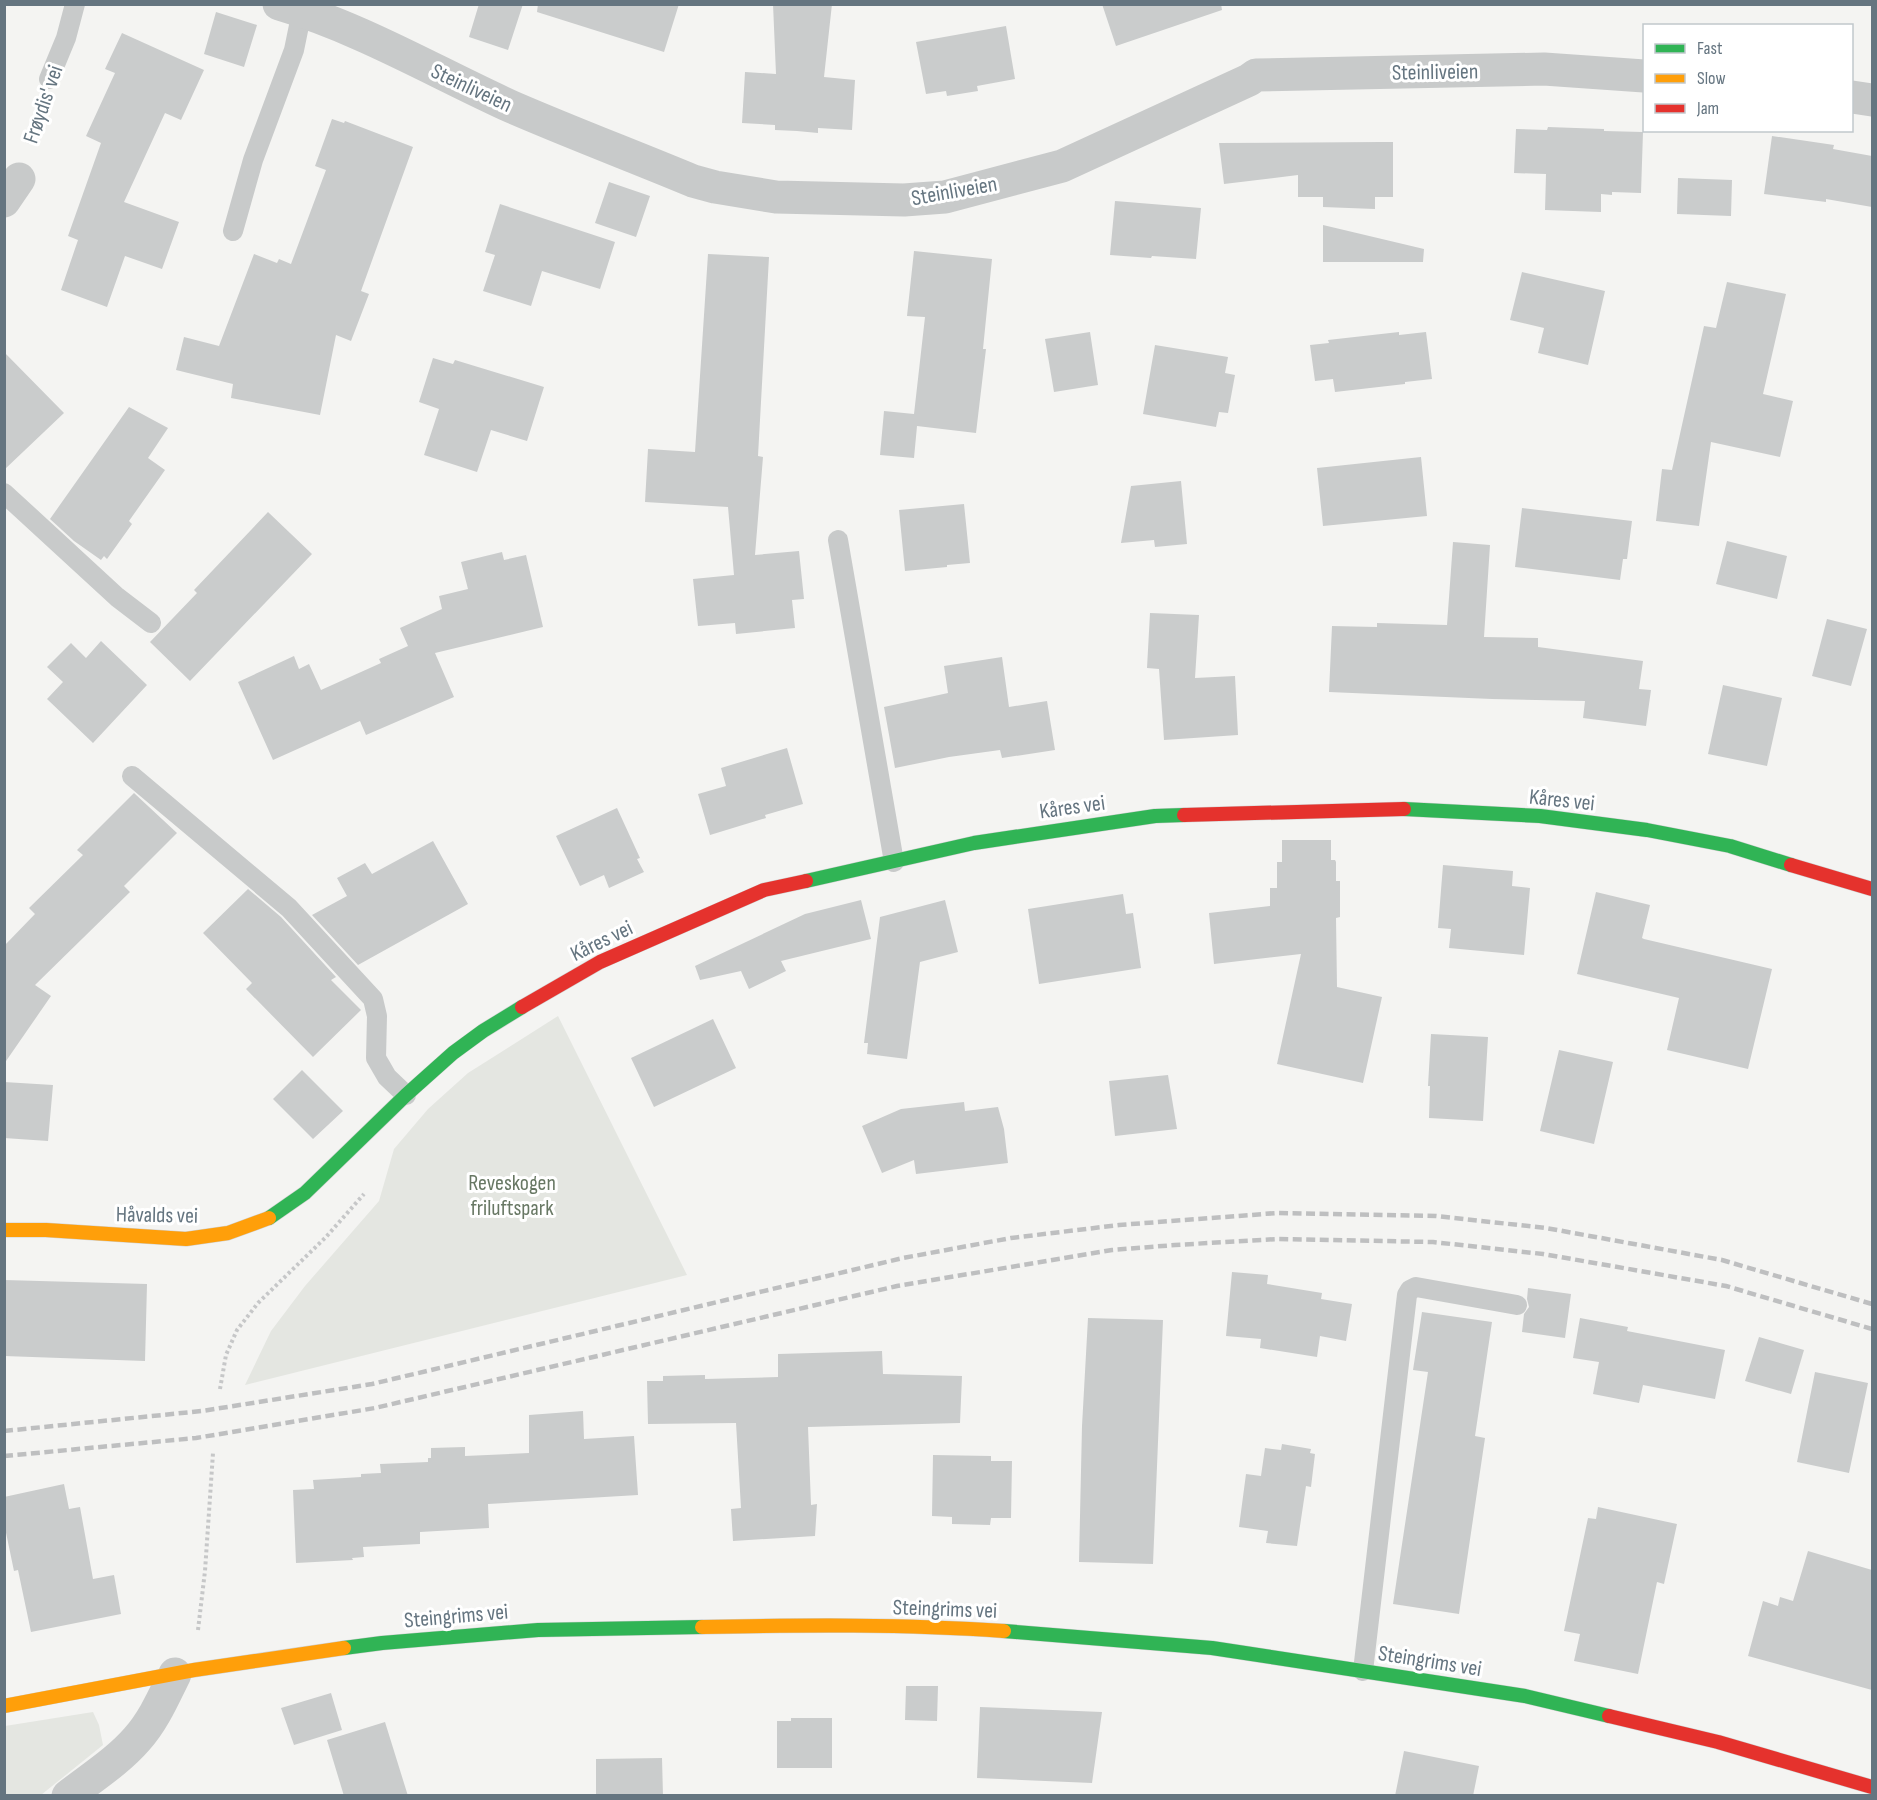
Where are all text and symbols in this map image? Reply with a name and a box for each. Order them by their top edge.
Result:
legend [1643,24,1853,132]
text: Fast [1697,38,1723,59]
street label: Steinliveien [426,58,516,119]
street label: Steinliveien [1392,58,1478,87]
street label: Frøydis' vei [17,62,69,147]
text: Slow [1697,68,1726,89]
text: Jam [1696,98,1719,119]
street label: Steinliveien [909,171,999,212]
street label: Kåres vei [1528,784,1596,817]
street label: Kåres vei [1038,790,1107,825]
street label: Kåres vei [566,915,637,968]
park label: Reveskogen friluftspark [468,1170,556,1222]
street label: Håvalds vei [116,1201,198,1230]
street label: Steingrims vei [892,1594,998,1625]
street label: Steingrims vei [403,1599,509,1634]
street label: Steingrims vei [1376,1640,1483,1683]

